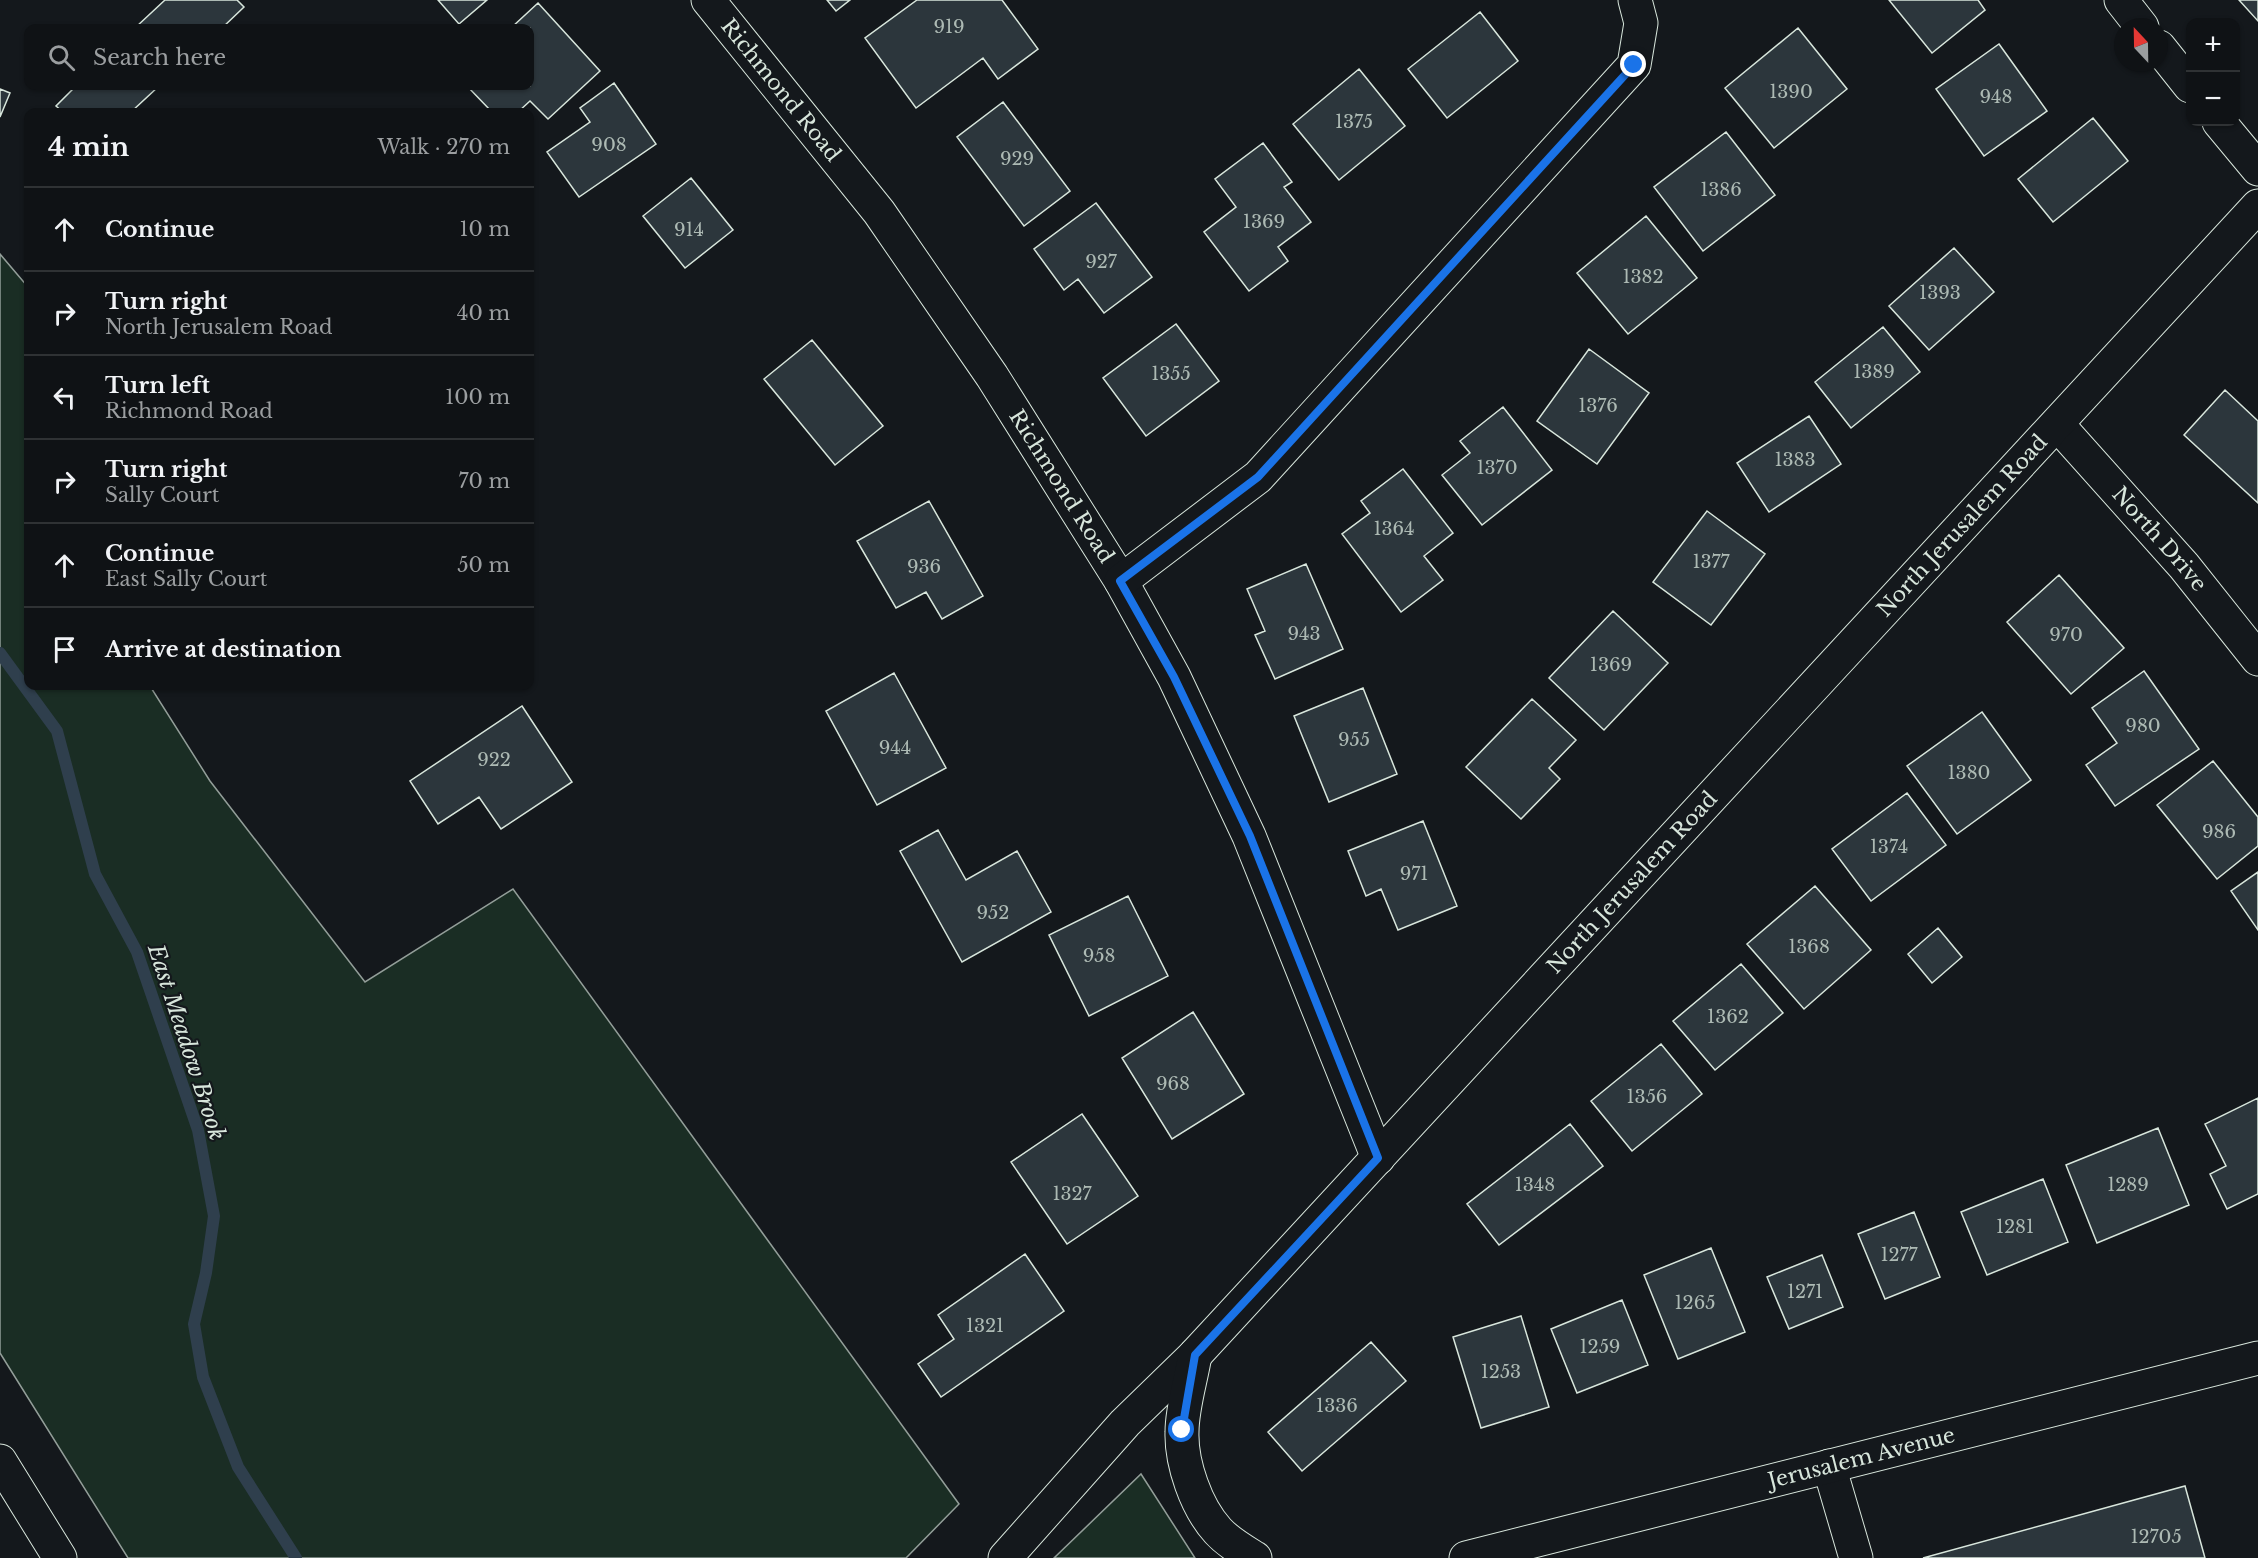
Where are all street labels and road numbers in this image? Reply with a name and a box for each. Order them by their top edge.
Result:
street label: Richmond Road [715,13,846,167]
street label: Richmond Road [1004,405,1119,568]
street label: North Jerusalem Road [1872,429,2053,622]
street label: North Drive [2106,481,2212,597]
street label: North Jerusalem Road [1542,786,1723,979]
street label: Jerusalem Avenue [1763,1422,1958,1495]

